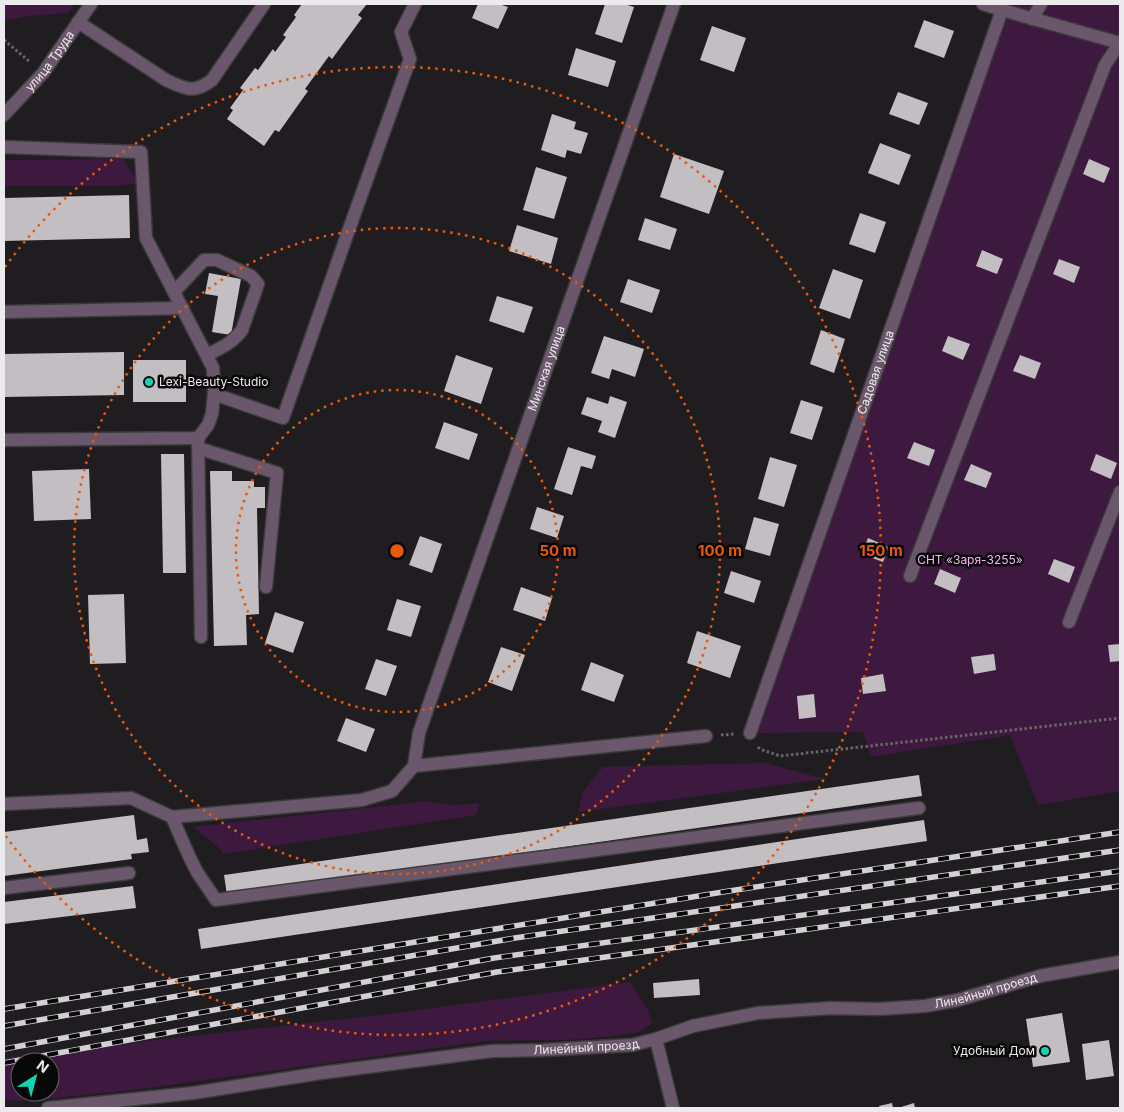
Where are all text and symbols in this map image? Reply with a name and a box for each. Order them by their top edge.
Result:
street label: улица Труда [22,28,77,94]
street label: Минская улица [524,324,568,413]
street label: Садовая улица [854,328,897,416]
place label: Lexi-Beauty-Studio [159,374,268,389]
marker: Lexi-Beauty-Studio [143,376,155,388]
text: 50 m [540,541,576,560]
text: 100 m [698,541,742,560]
text: 150 m [859,541,903,560]
centre of rings [388,542,406,560]
park label: СНТ «Заря-3255» [917,552,1023,567]
street label: Линейный проезд [933,969,1039,1011]
street label: Линейный проезд [533,1035,641,1057]
place label: Удобный Дом [953,1043,1035,1058]
marker: Удобный Дом [1039,1045,1051,1057]
north arrow [10,1052,60,1102]
text: N [34,1056,52,1076]

